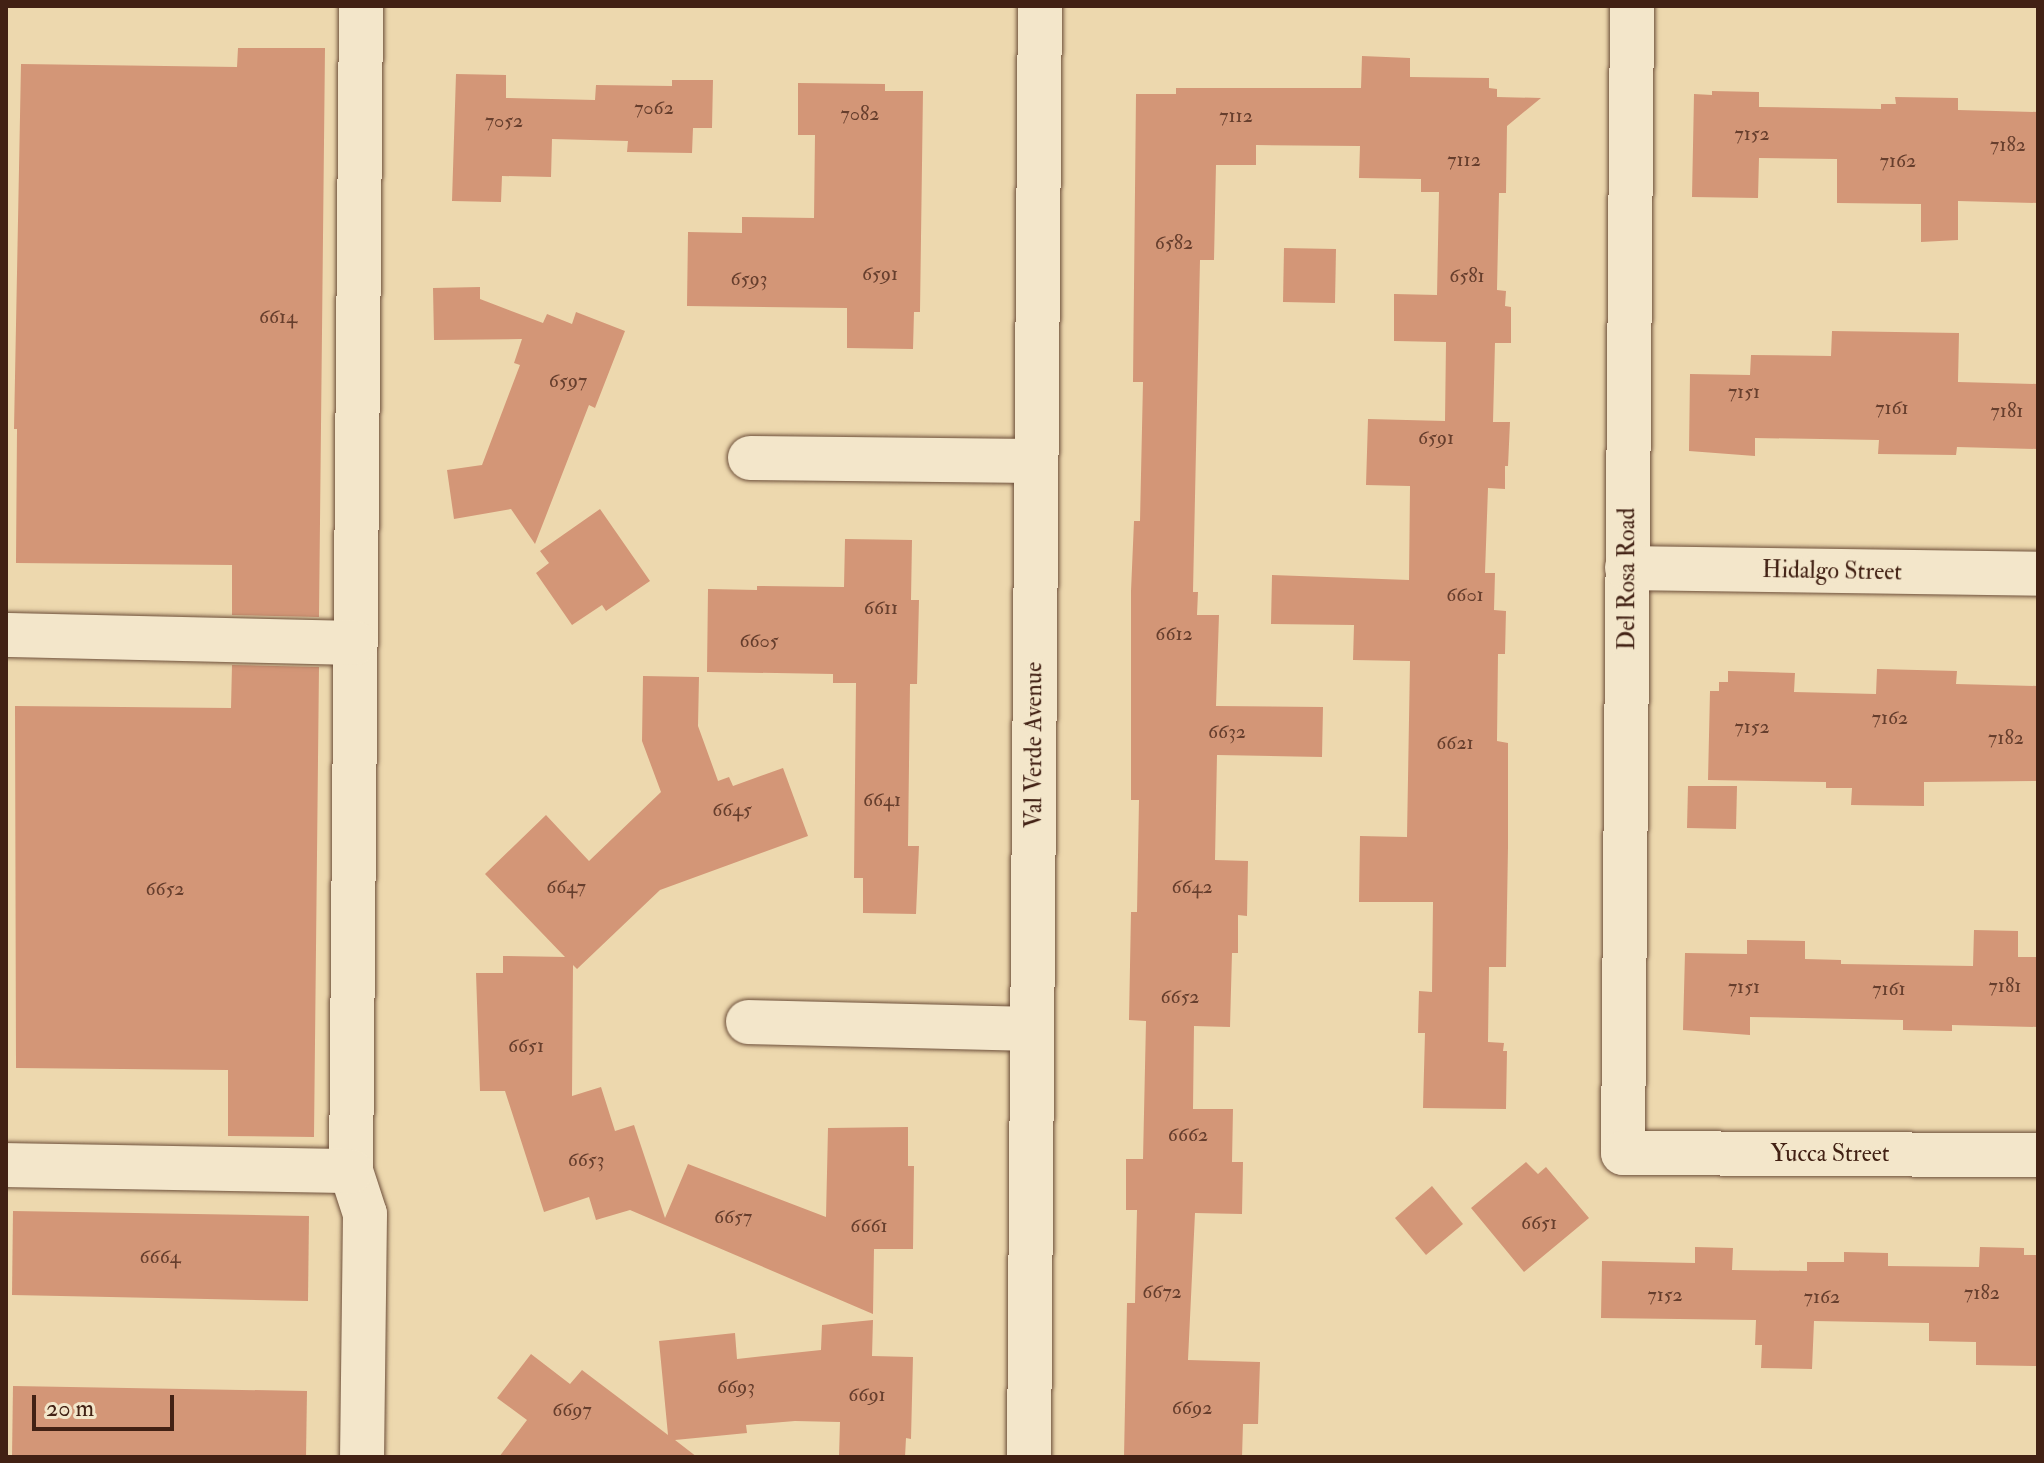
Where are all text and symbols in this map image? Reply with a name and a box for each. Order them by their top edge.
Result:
house number: 7062 [634,95,674,119]
house number: 7082 [841,101,879,125]
house number: 7112 [1219,103,1253,127]
house number: 7052 [485,108,523,132]
house number: 7152 [1734,121,1770,145]
house number: 7182 [1990,132,2026,156]
house number: 7112 [1447,147,1481,171]
house number: 7162 [1880,148,1916,172]
house number: 6582 [1155,230,1193,254]
house number: 6591 [862,261,898,285]
house number: 6581 [1449,263,1485,287]
house number: 6593 [731,266,767,290]
house number: 6614 [259,304,297,328]
house number: 6597 [549,368,587,392]
house number: 7151 [1728,379,1760,403]
house number: 7161 [1875,395,1909,419]
house number: 7181 [1991,398,2023,422]
house number: 6591 [1418,425,1454,449]
street label: Del Rosa Road [1613,508,1641,650]
street label: Hidalgo Street [1762,555,1902,587]
house number: 6601 [1446,582,1484,606]
house number: 6611 [864,595,898,619]
house number: 6612 [1155,621,1193,645]
house number: 6605 [739,628,779,652]
street label: Val Verde Avenue [1020,662,1048,828]
house number: 7162 [1872,705,1908,729]
house number: 7152 [1734,714,1770,738]
house number: 6632 [1208,719,1246,743]
house number: 7182 [1988,725,2024,749]
house number: 6621 [1436,730,1474,754]
house number: 6641 [863,787,901,811]
house number: 6645 [712,797,752,821]
house number: 6647 [546,874,586,898]
house number: 6642 [1171,874,1213,898]
house number: 6652 [145,876,185,900]
house number: 7181 [1989,973,2021,997]
house number: 7151 [1728,974,1760,998]
house number: 7161 [1872,976,1906,1000]
house number: 6652 [1160,984,1200,1008]
house number: 6651 [508,1033,544,1057]
house number: 6662 [1168,1122,1208,1146]
street label: Yucca Street [1771,1140,1889,1168]
house number: 6653 [568,1147,604,1171]
house number: 6657 [714,1204,752,1228]
house number: 6651 [1521,1210,1557,1234]
house number: 6661 [850,1213,888,1237]
house number: 6664 [139,1244,181,1268]
house number: 6672 [1142,1279,1182,1303]
house number: 7182 [1964,1280,2000,1304]
house number: 7152 [1647,1282,1683,1306]
house number: 7162 [1804,1284,1840,1308]
house number: 6693 [717,1374,755,1398]
scale bar [36,1379,178,1429]
house number: 6691 [848,1382,886,1406]
text: 20 m [46,1393,94,1424]
house number: 6692 [1172,1395,1212,1419]
house number: 6697 [552,1397,592,1421]

